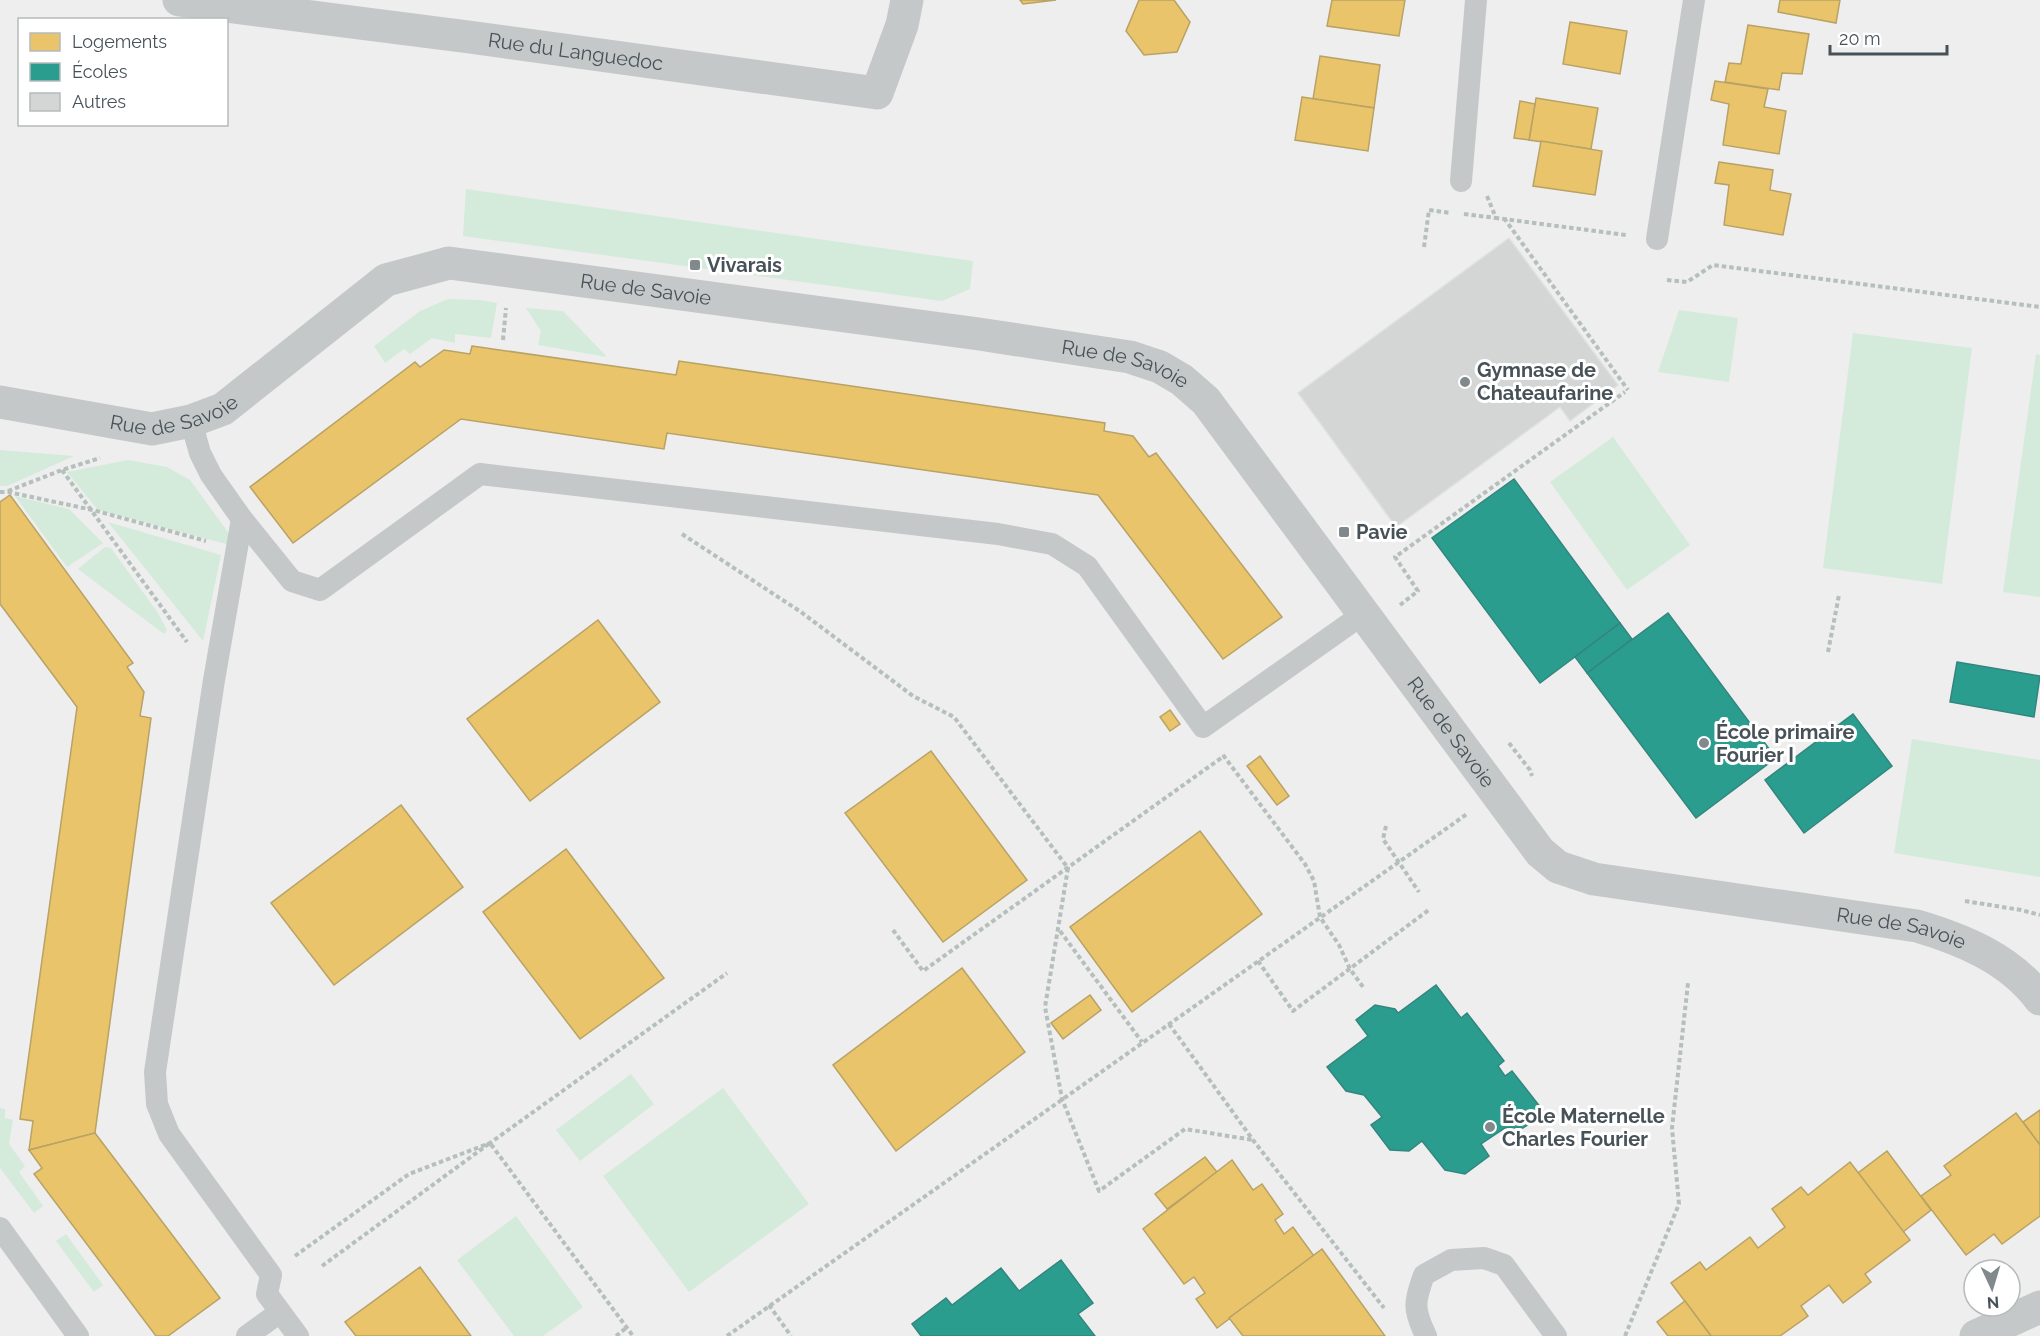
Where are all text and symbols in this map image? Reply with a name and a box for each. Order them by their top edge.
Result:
legend [18,18,228,126]
scale bar [1830,18,1947,56]
street label: Rue du Languedoc [486,28,665,76]
text: 20 m [1839,28,1881,49]
text: Logements [72,31,167,52]
text: Écoles [72,60,128,82]
text: Autres [72,91,126,112]
place label: Vivarais [707,253,782,277]
marker: Vivarais [688,258,702,272]
street label: Rue de Savoie [579,269,713,310]
street label: Rue de Savoie [1060,335,1193,393]
place label: Gymnase de Chateaufarine [1477,358,1613,405]
marker: Gymnase de Chateaufarine [1458,375,1472,389]
street label: Rue de Savoie [108,390,243,441]
place label: Pavie [1356,520,1408,544]
marker: Pavie [1337,525,1351,539]
street label: Rue de Savoie [1402,672,1500,792]
place label: École primaire Fourier I [1716,720,1855,767]
marker: École primaire Fourier I [1697,736,1711,750]
street label: Rue de Savoie [1835,902,1970,954]
place label: École Maternelle Charles Fourier [1502,1104,1665,1151]
marker: École Maternelle Charles Fourier [1483,1120,1497,1134]
north arrow [1962,1258,2022,1318]
text: N [1986,1293,2000,1312]

